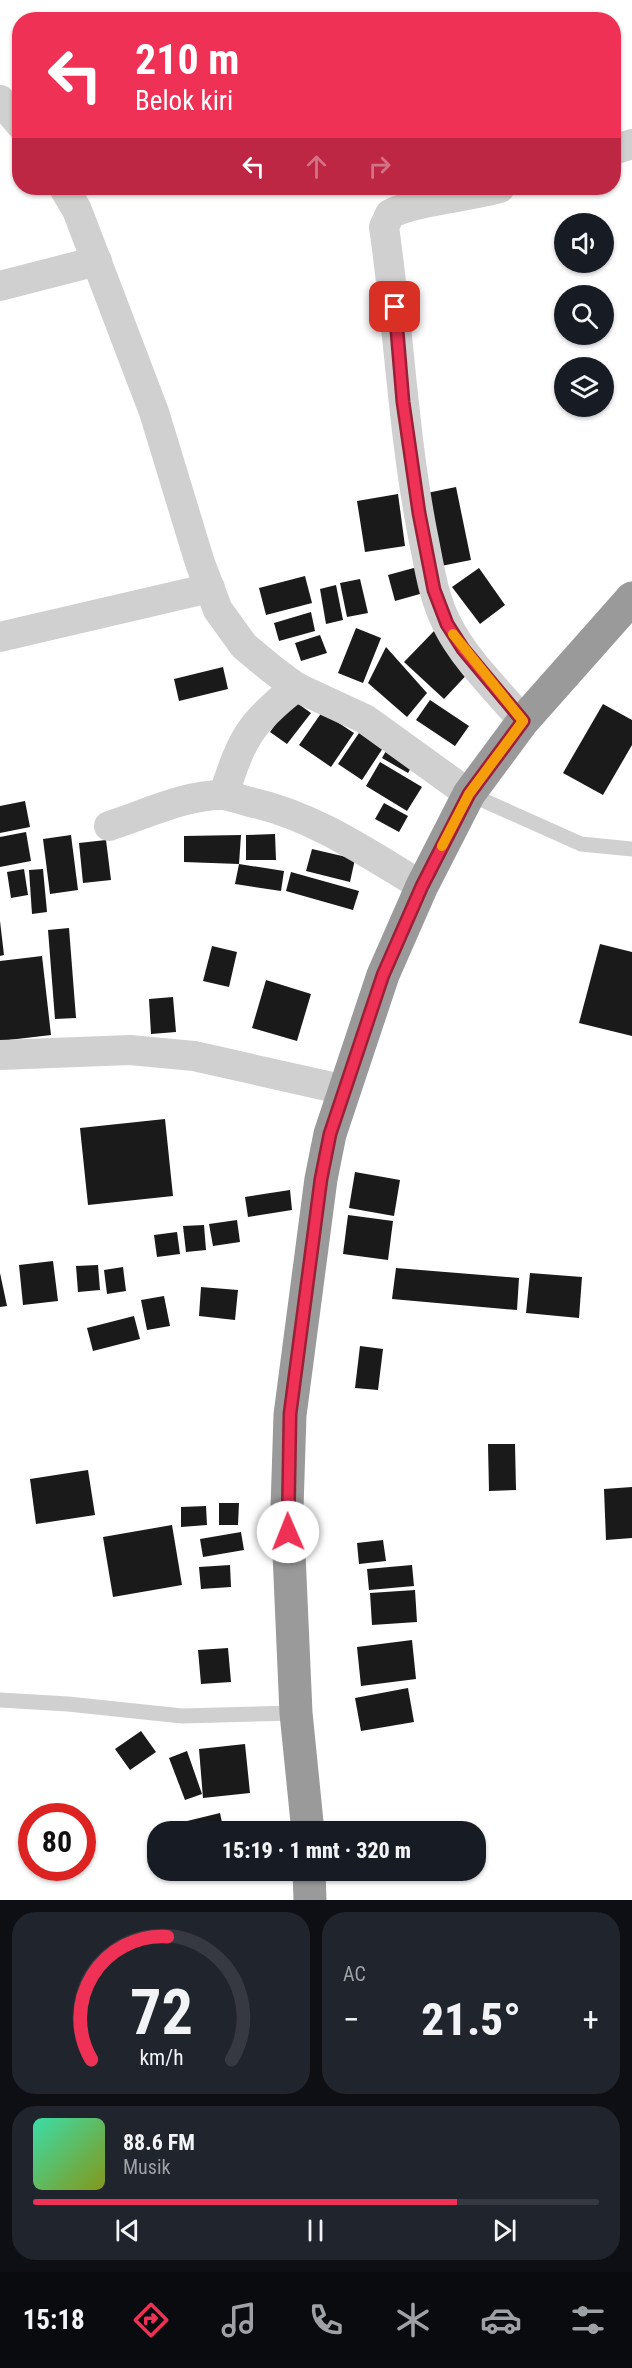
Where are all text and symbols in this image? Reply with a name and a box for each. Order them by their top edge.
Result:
text: 210 m [135,35,240,84]
icon: left [36,36,114,114]
text: Belok kiri [135,85,233,117]
icon: left [237,150,270,183]
icon: ahead [300,150,333,183]
icon: right [363,150,396,183]
map controls [554,213,614,417]
button: sound [554,213,614,273]
pin [369,281,420,332]
button: search [554,285,614,345]
icon: arrive [378,290,411,323]
button: layers [554,357,614,417]
position arrow [256,1500,320,1564]
speed limit sign: 80 [18,1803,96,1881]
text: 15:19 · 1 mnt · 320 m [222,1838,411,1863]
text: AC [343,1962,366,1986]
text: 72 [129,1976,193,2049]
text: 21.5° [421,1993,521,2046]
text: − [343,2000,360,2039]
text: + [583,2000,599,2039]
text: km/h [139,2045,183,2070]
text: 88.6 FM [123,2130,195,2155]
text: Musik [123,2155,171,2179]
icon: previous [111,2214,144,2247]
icon: pause [299,2214,332,2247]
icon: next [488,2214,521,2247]
icon: directions [130,2299,172,2341]
icon: music [218,2299,260,2341]
icon: phone [305,2299,347,2341]
icon: climate [392,2299,434,2341]
icon: car [480,2299,522,2341]
icon: filters [567,2299,609,2341]
text: 15:18 [23,2304,85,2336]

